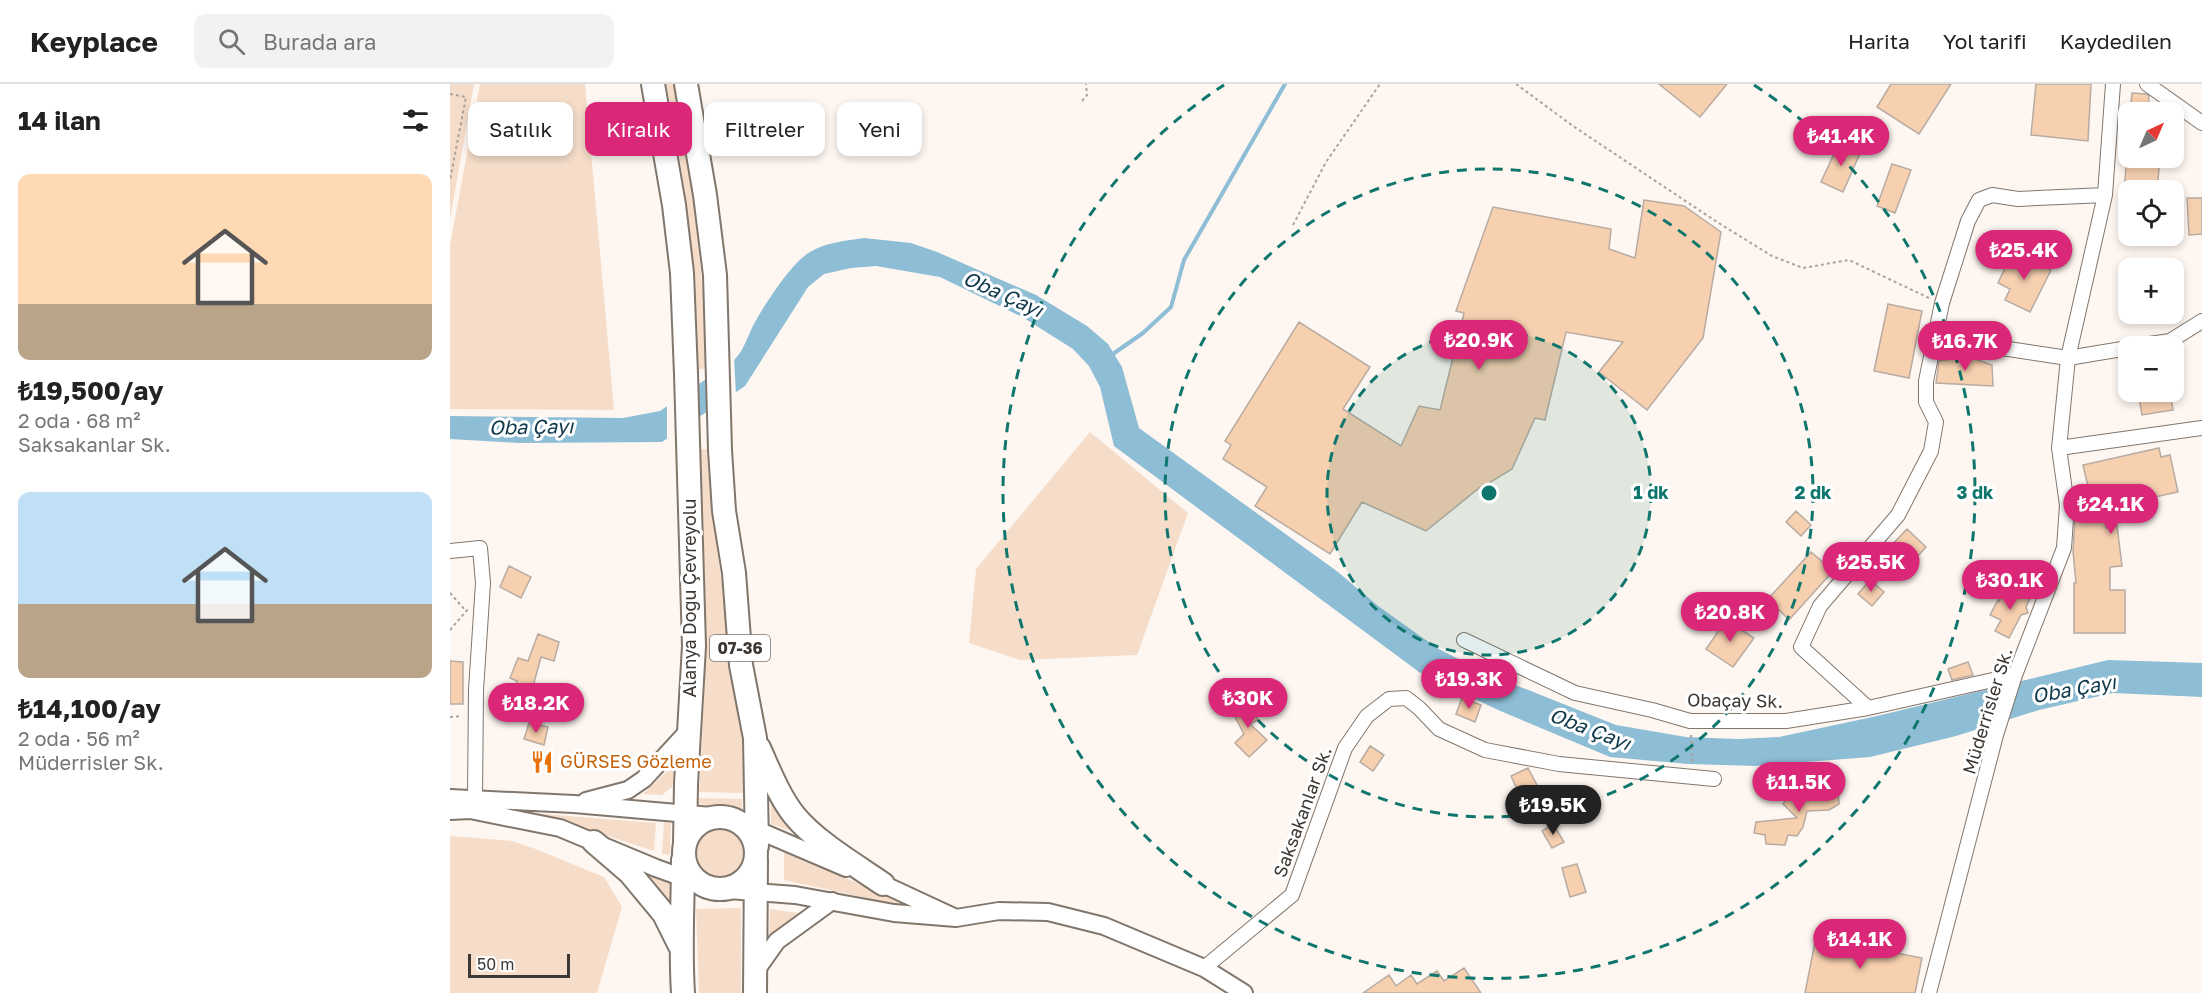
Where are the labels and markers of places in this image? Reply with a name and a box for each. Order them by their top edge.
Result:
pin: ₺41.4K [1792,116,1890,167]
pin: ₺25.4K [1975,230,2073,281]
pin: ₺20.9K [1430,320,1528,371]
pin: ₺16.7K [1916,321,2014,372]
centre of rings [1479,483,1499,503]
pin: ₺24.1K [2062,484,2160,535]
pin: ₺25.5K [1822,542,1920,593]
pin: ₺30.1K [1961,560,2059,611]
pin: ₺20.8K [1681,592,1779,643]
pin: ₺19.3K [1420,659,1518,710]
pin: ₺30K [1212,678,1284,729]
pin: ₺18.2K [487,683,585,734]
restaurant icon: GÜRSES Gözleme [529,749,555,775]
place label: GÜRSES Gözleme [560,750,712,772]
pin: ₺11.5K [1750,762,1848,813]
pin: ₺19.5K [1504,785,1602,836]
pin: ₺14.1K [1811,919,1909,970]

